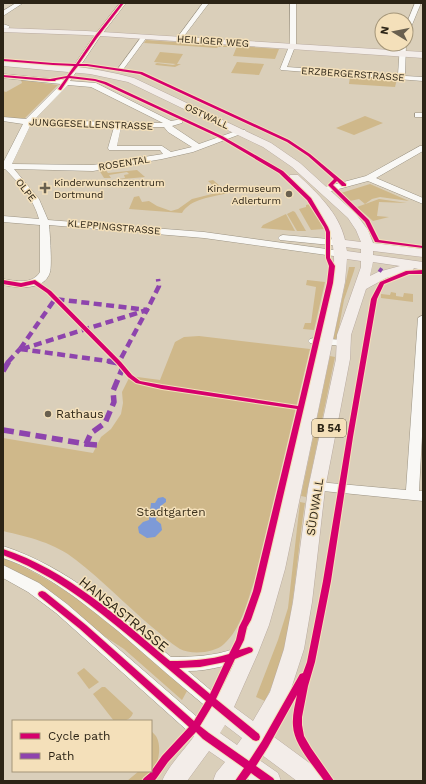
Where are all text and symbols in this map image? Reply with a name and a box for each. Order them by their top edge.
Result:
north arrow [374,12,414,52]
text: N [378,25,392,35]
street label: HEILIGER WEG [177,33,249,49]
street label: ERZBERGERSTRASSE [301,65,405,83]
street label: OSTWALL [183,101,231,131]
street label: JUNGGESELLENSTRASSE [29,116,153,132]
street label: ROSENTAL [97,154,151,172]
street label: OLPE [14,176,38,204]
place label: Kinderwunschzentrum Dortmund [54,177,164,200]
marker: Kinderwunschzentrum Dortmund [39,182,51,194]
place label: Kindermuseum Adlerturm [207,183,281,206]
marker: Kindermuseum Adlerturm [284,189,294,199]
street label: KLEPPINGSTRASSE [67,217,161,237]
place label: Rathaus [56,407,104,421]
marker: Rathaus [43,409,53,419]
road number: B 54 [312,419,346,437]
street label: SÜDWALL [304,477,326,537]
park label: Stadtgarten [136,505,206,519]
street label: HANSASTRASSE [76,573,172,655]
legend [12,720,152,772]
text: Cycle path [48,729,110,743]
text: Path [48,749,74,763]

